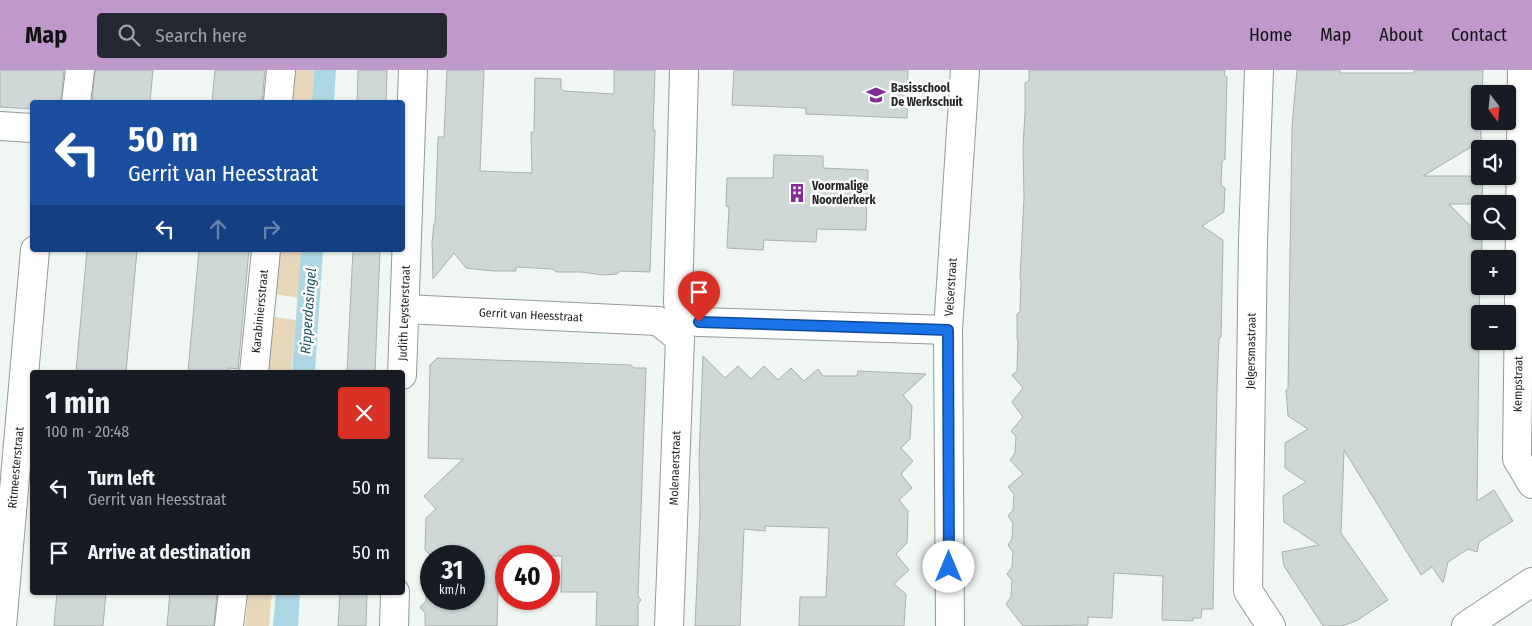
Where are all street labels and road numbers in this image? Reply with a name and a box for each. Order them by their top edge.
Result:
street label: Velserstraat [942,257,960,317]
street label: Judith Leysterstraat [396,265,413,361]
street label: Karabiniersstraat [249,269,271,354]
street label: Gerrit van Heesstraat [479,306,583,324]
street label: Jelgersmastraat [1243,313,1259,389]
street label: Kempstraat [1511,356,1525,412]
street label: Ritmeesterstraat [5,426,26,509]
street label: Molenaerstraat [667,430,683,505]

